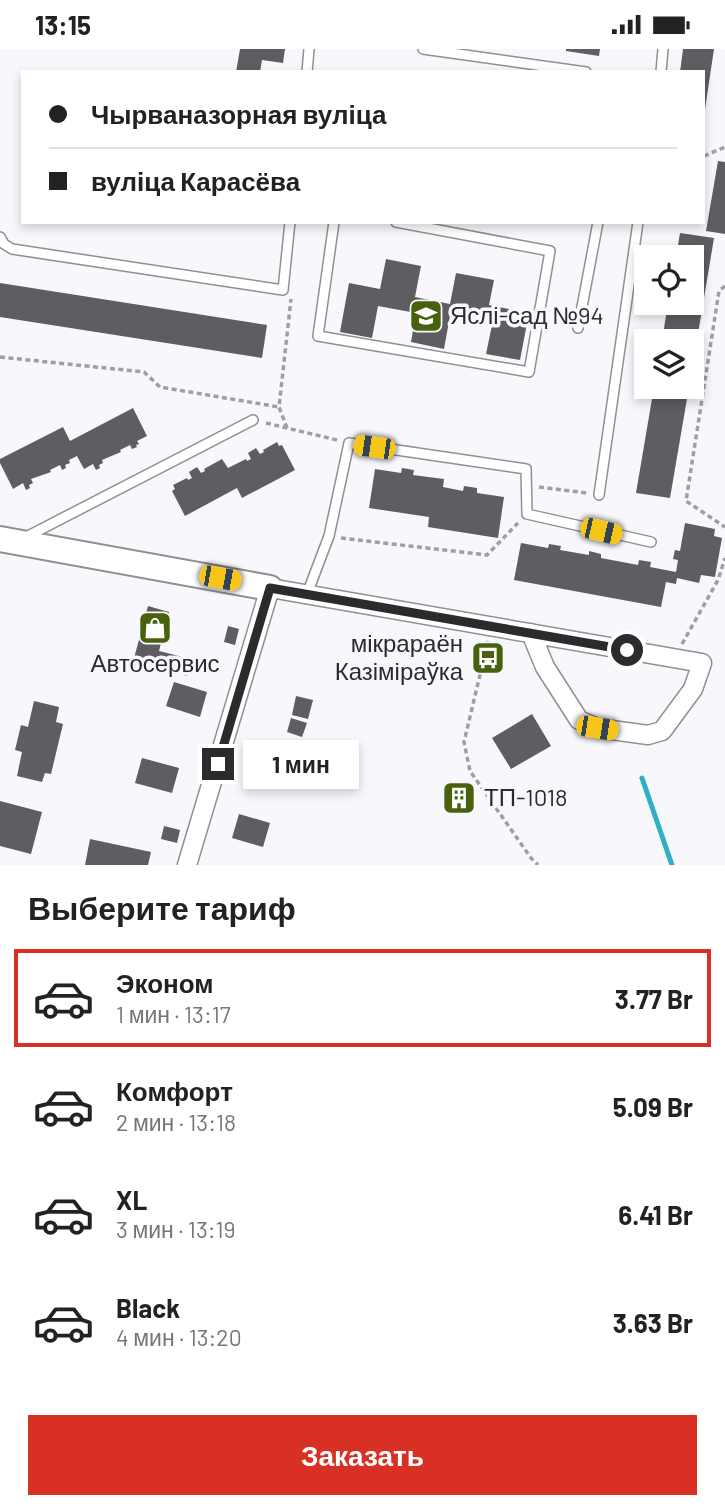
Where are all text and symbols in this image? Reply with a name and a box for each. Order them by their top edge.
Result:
text: 13:15 [35,9,91,40]
text: Чырваназорная вуліца [91,98,386,129]
text: вуліца Карасёва [91,165,300,196]
map controls [634,245,704,399]
button: locate [634,245,704,315]
school or university icon: Яслі-сад №94 [407,297,445,335]
place label: Яслі-сад №94 [450,300,604,329]
button: layers [634,329,704,399]
car [352,434,397,460]
car [579,516,624,546]
car [198,564,243,592]
shop icon: Автосервис [136,609,174,647]
place label: мікрараён Казіміраўка [335,628,464,685]
route start [611,634,643,666]
bus stop icon: мікрараён Казіміраўка [469,639,507,677]
place label: Автосервис [90,648,220,677]
car [575,714,620,742]
callout: 1 мин [242,739,358,789]
route end [202,748,234,780]
text: 1 мин [272,750,330,778]
building icon: ТП-1018 [440,779,478,817]
place label: ТП-1018 [484,782,568,811]
text: Выберите тариф [28,888,296,926]
icon: car [32,967,95,1030]
text: Эконом [116,967,214,998]
text: 3.77 Br [615,983,693,1014]
text: 1 мин · 13:17 [116,1000,231,1028]
icon: car [32,1075,95,1138]
text: Комфорт [116,1075,233,1106]
text: 5.09 Br [613,1091,693,1122]
text: 2 мин · 13:18 [116,1108,236,1136]
icon: car [32,1183,95,1246]
text: XL [116,1184,147,1215]
text: 6.41 Br [618,1199,693,1230]
text: 3 мин · 13:19 [116,1215,236,1243]
icon: car [32,1291,95,1354]
text: Black [116,1292,180,1323]
text: 3.63 Br [613,1307,693,1338]
text: 4 мин · 13:20 [116,1323,242,1351]
button: Заказать [28,1415,697,1495]

